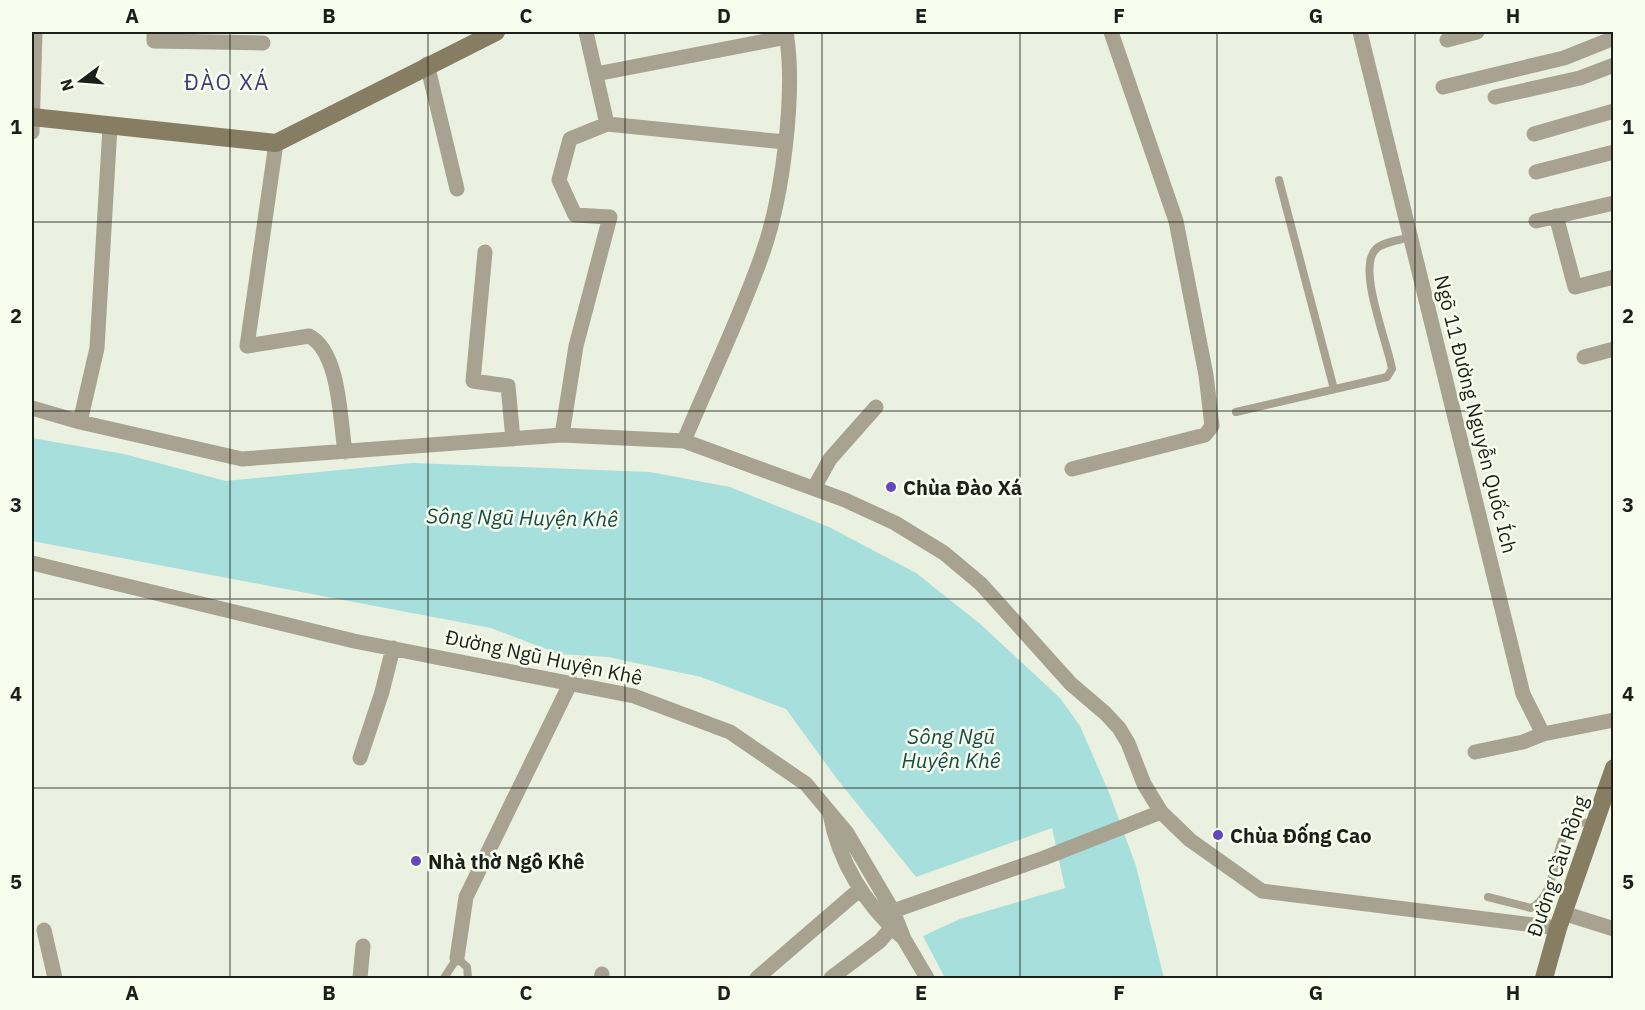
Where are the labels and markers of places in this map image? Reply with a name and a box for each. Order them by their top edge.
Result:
place label: Chùa Đào Xá [903,474,1022,501]
marker: Chùa Đào Xá [884,480,898,494]
place label: Chùa Đống Cao [1230,822,1372,849]
marker: Chùa Đống Cao [1211,828,1225,842]
place label: Nhà thờ Ngô Khê [428,848,585,875]
marker: Nhà thờ Ngô Khê [409,854,423,868]

